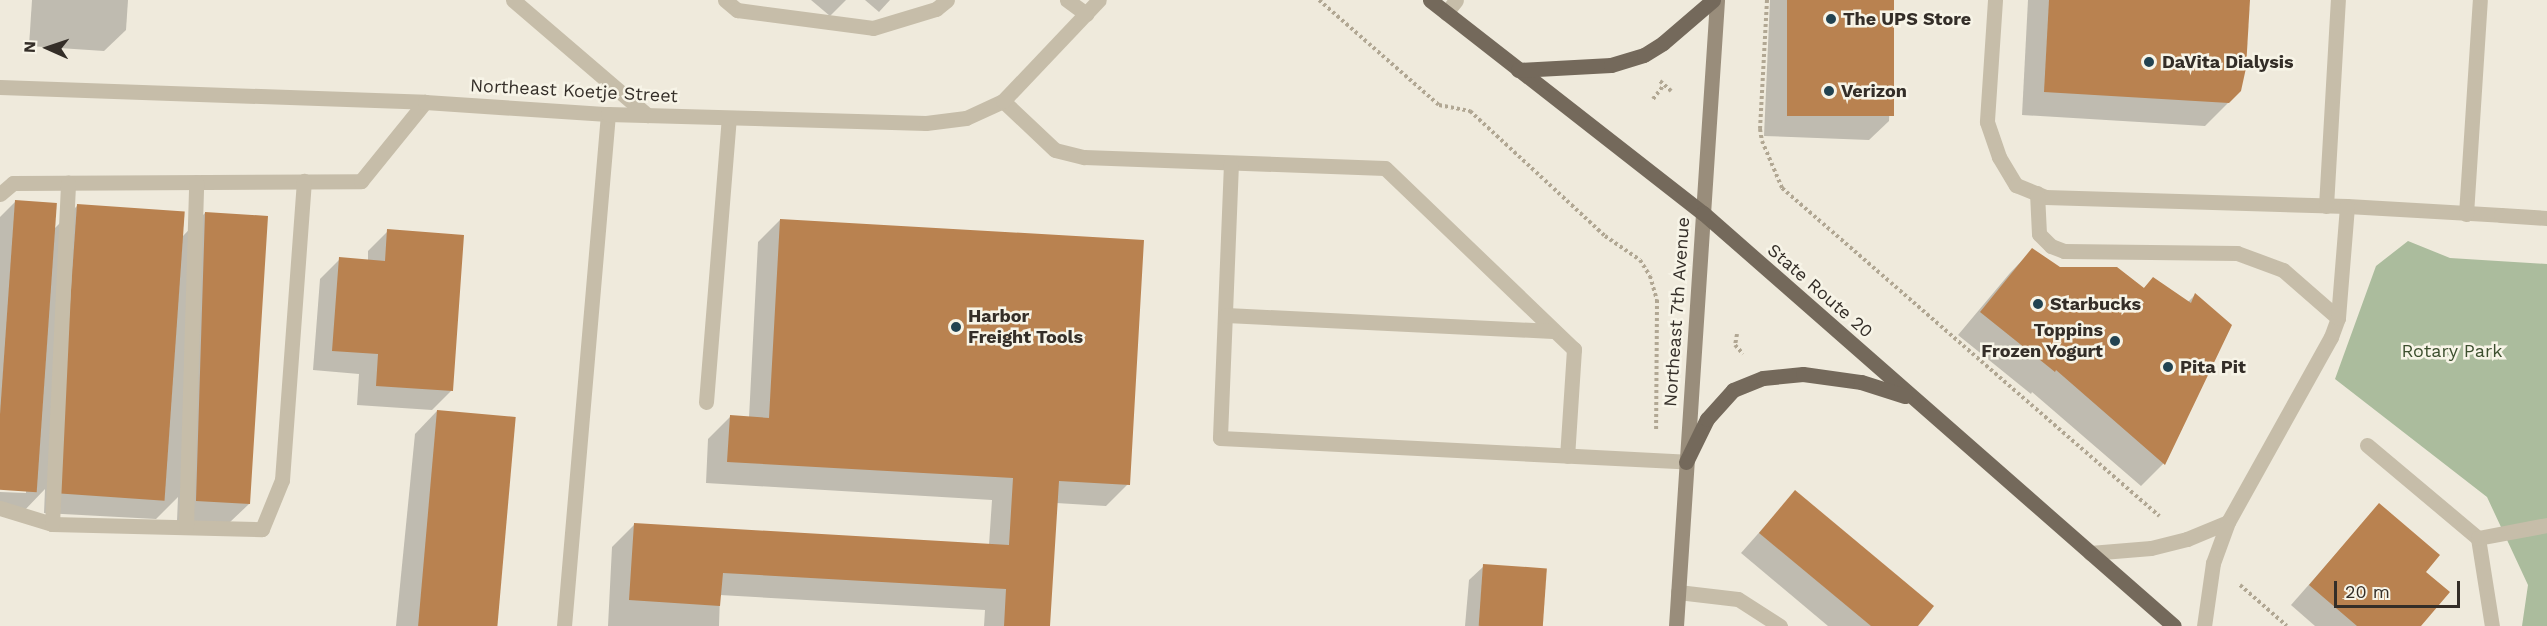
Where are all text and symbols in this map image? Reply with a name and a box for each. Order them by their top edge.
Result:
place label: The UPS Store [1843,8,1971,30]
marker: The UPS Store [1824,12,1838,26]
north arrow [18,18,78,78]
text: N [20,41,39,53]
place label: DaVita Dialysis [2162,51,2294,73]
marker: DaVita Dialysis [2140,53,2158,71]
street label: Northeast Koetje Street [470,75,678,107]
place label: Verizon [1841,80,1907,102]
marker: Verizon [1822,84,1836,98]
street label: Northeast 7th Avenue [1660,216,1694,408]
street label: State Route 20 [1763,239,1877,343]
place label: Starbucks [2050,293,2141,315]
marker: Starbucks [2031,297,2045,311]
place label: Harbor Freight Tools [968,306,1083,348]
marker: Harbor Freight Tools [949,320,963,334]
place label: Toppins Frozen Yogurt [1981,320,2103,362]
marker: Toppins Frozen Yogurt [2108,334,2122,348]
park label: Rotary Park [2401,340,2503,362]
place label: Pita Pit [2180,356,2246,378]
marker: Pita Pit [2161,360,2175,374]
scale bar [2337,569,2463,607]
text: 20 m [2345,581,2390,602]

